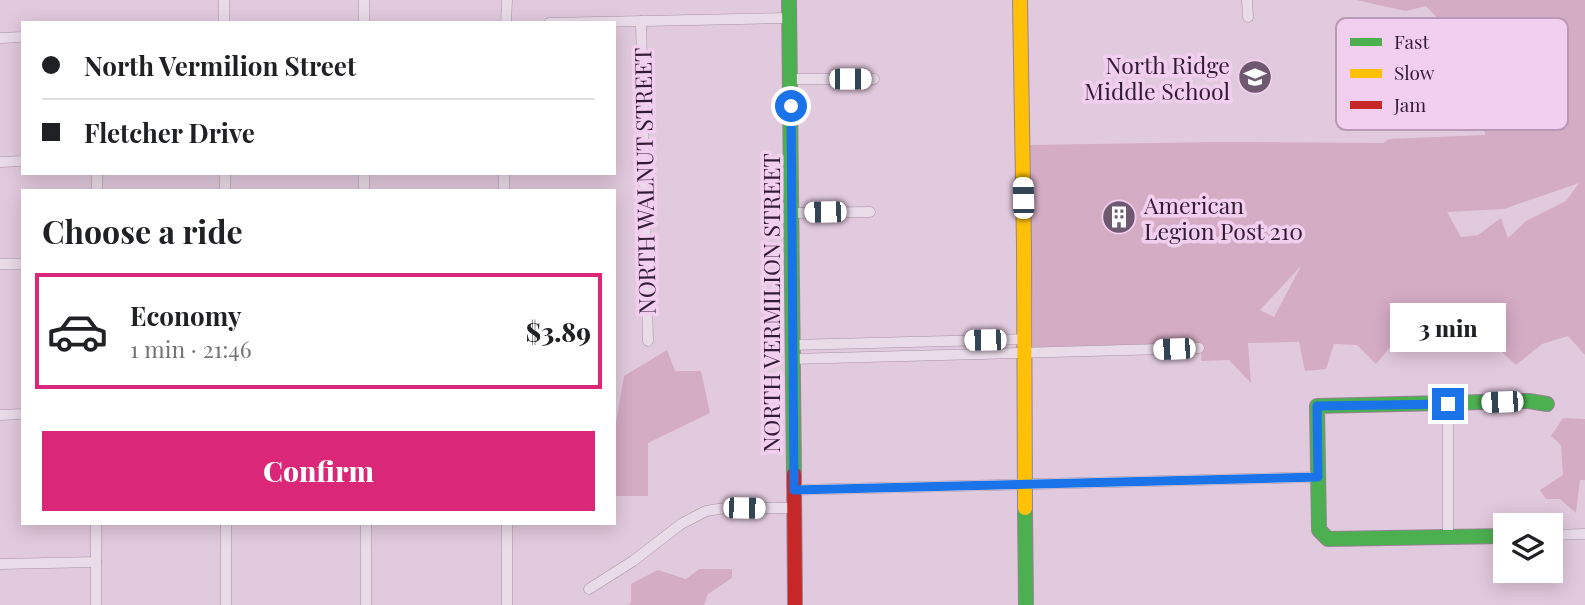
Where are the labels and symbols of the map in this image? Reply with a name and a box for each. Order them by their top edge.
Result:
legend [1336,18,1568,130]
text: Fast [1394,28,1430,54]
street label: NORTH WALNUT STREET [626,47,662,315]
place label: North Ridge Middle School [1084,49,1230,106]
school or university icon: North Ridge Middle School [1236,58,1274,96]
text: Slow [1394,59,1435,85]
car [830,69,872,90]
route start [775,90,807,122]
text: Jam [1393,91,1426,117]
street label: NORTH VERMILION STREET [755,153,786,453]
car [1013,177,1034,219]
place label: American Legion Post 210 [1143,189,1303,246]
building icon: American Legion Post 210 [1100,198,1138,236]
car [804,201,847,223]
callout: 3 min [1390,302,1506,352]
car [964,329,1007,351]
car [1153,338,1196,360]
route end [1432,388,1464,420]
car [1481,391,1524,413]
car [723,497,766,519]

